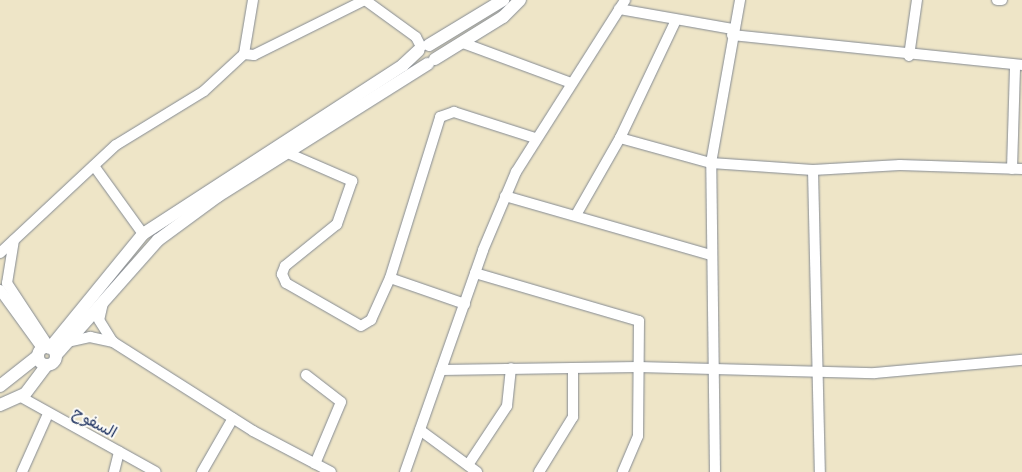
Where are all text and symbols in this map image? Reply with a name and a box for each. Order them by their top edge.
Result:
street label: السفوح [70,402,120,442]

